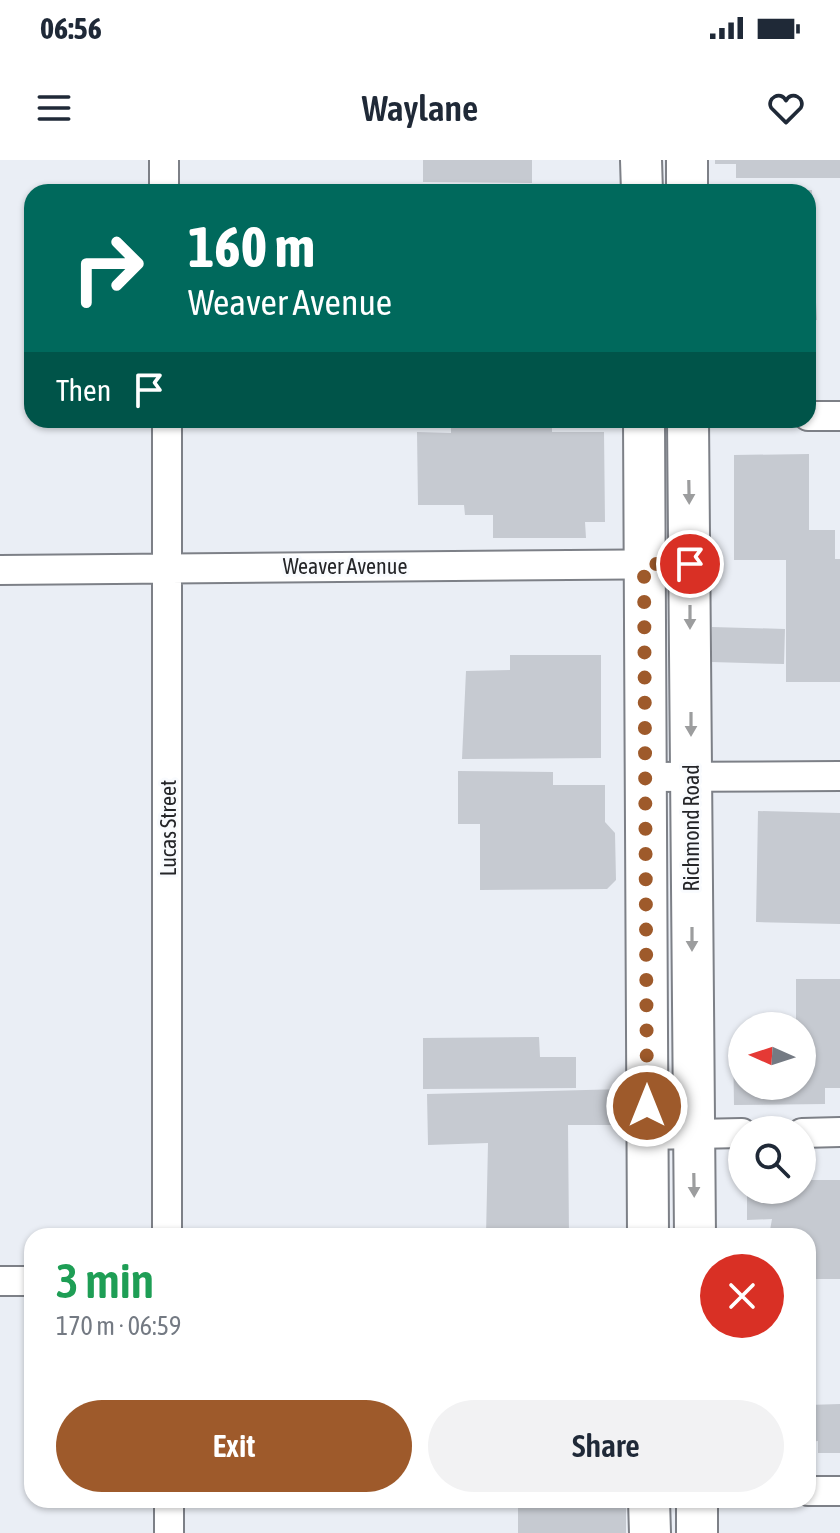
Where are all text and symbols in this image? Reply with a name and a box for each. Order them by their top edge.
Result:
text: 06:56 [40,11,102,45]
icon: menu [32,86,76,130]
icon: heart [764,86,808,130]
text: Waylane [362,87,478,129]
text: 160 m [188,215,315,279]
icon: right [56,216,160,320]
text: Weaver Avenue [188,281,392,323]
icon: arrive [127,368,171,412]
text: Then [56,373,111,407]
one-way arrow [683,480,696,505]
pin [656,530,724,598]
icon: arrive [668,542,712,586]
street label: Weaver Avenue [283,553,407,579]
one-way arrow [684,605,696,630]
one-way arrow [685,712,697,737]
street label: Richmond Road [678,764,704,892]
street label: Lucas Street [155,780,181,876]
one-way arrow [686,927,698,952]
north arrow [728,1012,816,1100]
map controls [728,1012,816,1204]
position arrow [605,1064,689,1148]
button: search [728,1116,816,1204]
one-way arrow [688,1173,700,1198]
text: 3 min [56,1253,154,1308]
button: close [700,1254,784,1338]
text: 170 m · 06:59 [56,1311,181,1341]
button: Exit [56,1400,412,1492]
button: Share [428,1400,784,1492]

